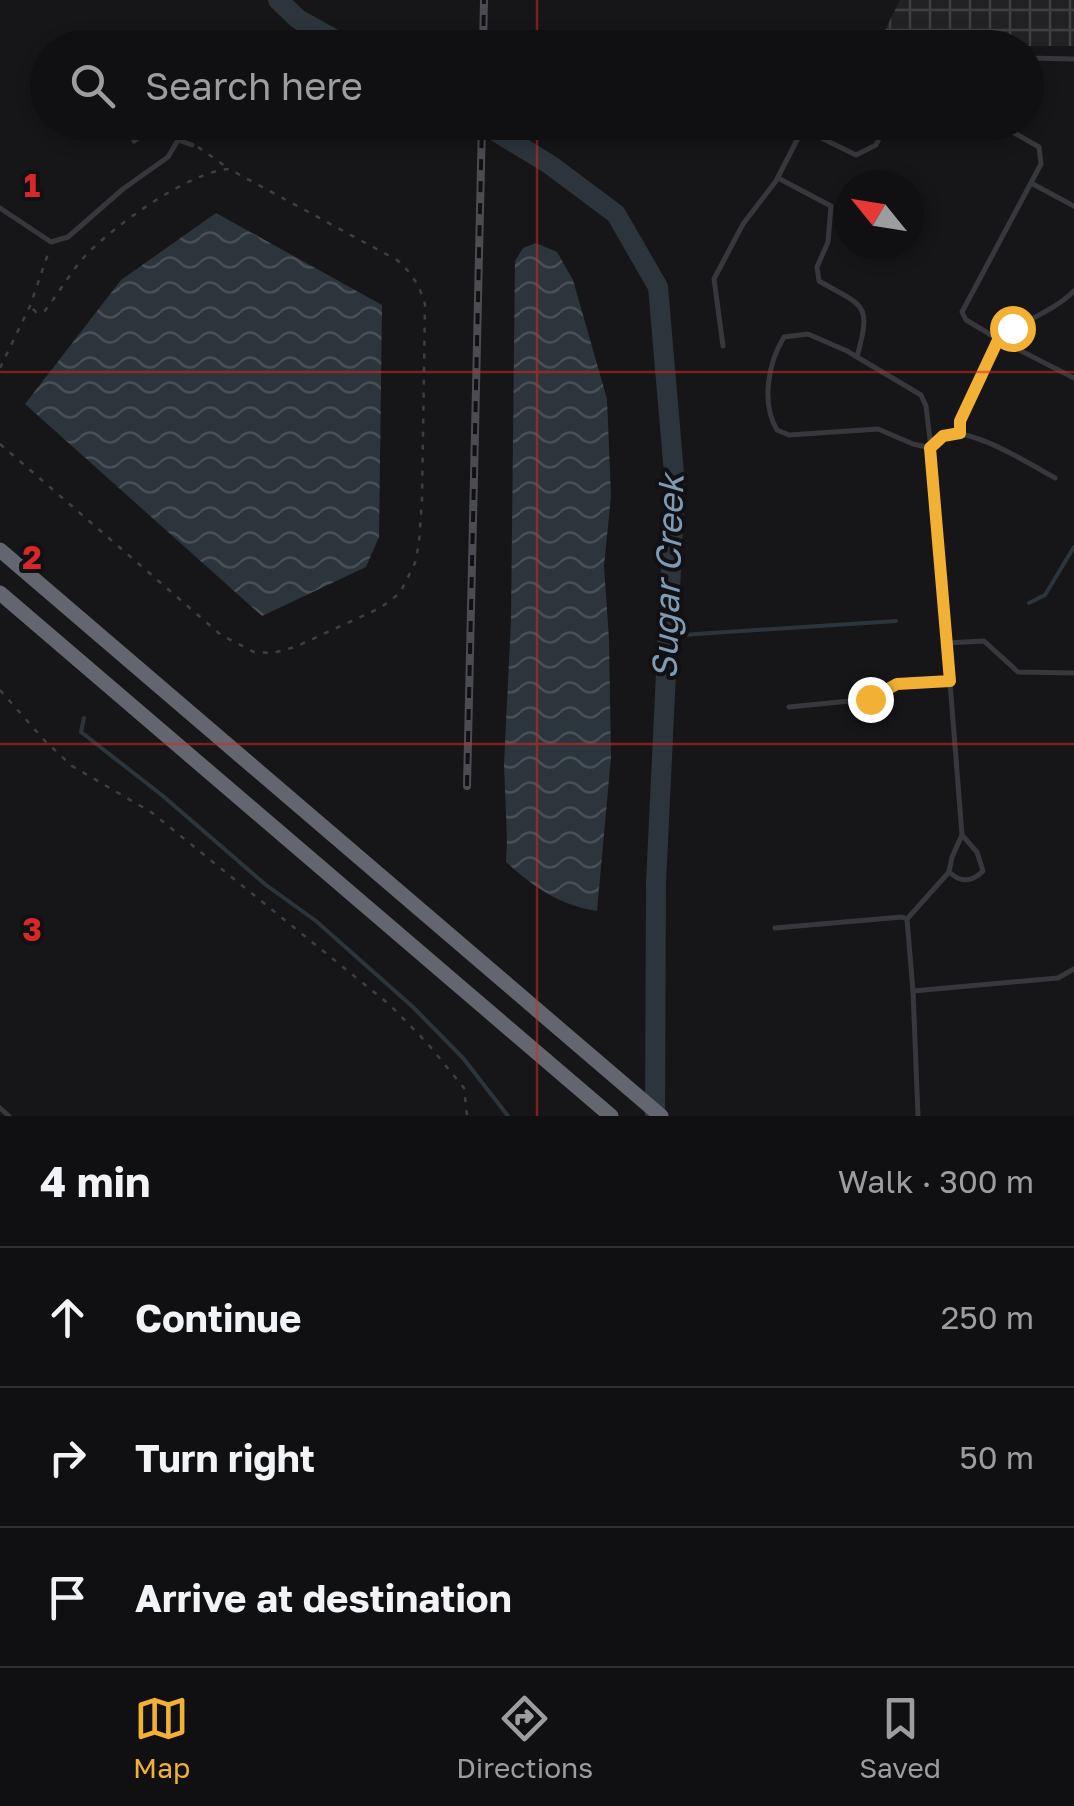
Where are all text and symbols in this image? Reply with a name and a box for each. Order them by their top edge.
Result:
search box [30,30,1044,140]
icon: search [65,58,120,113]
text: Search here [145,63,363,108]
text: 1 [24,166,40,204]
north arrow [834,170,924,260]
route start [990,306,1036,352]
water label: Sugar Creek [642,471,692,680]
text: 2 [22,538,42,576]
route end [848,677,894,723]
text: 3 [22,910,42,948]
text: 4 min [40,1156,150,1206]
text: Walk · 300 m [838,1162,1034,1200]
icon: ahead [40,1290,95,1345]
text: Continue [135,1295,301,1340]
text: 250 m [941,1298,1034,1336]
icon: right [40,1430,95,1485]
text: Turn right [135,1435,315,1480]
text: 50 m [959,1438,1034,1476]
icon: arrive [40,1570,95,1625]
text: Arrive at destination [135,1575,512,1620]
tab: Map [133,1691,190,1784]
tab: Directions [456,1691,593,1784]
tab: Saved [859,1691,941,1784]

